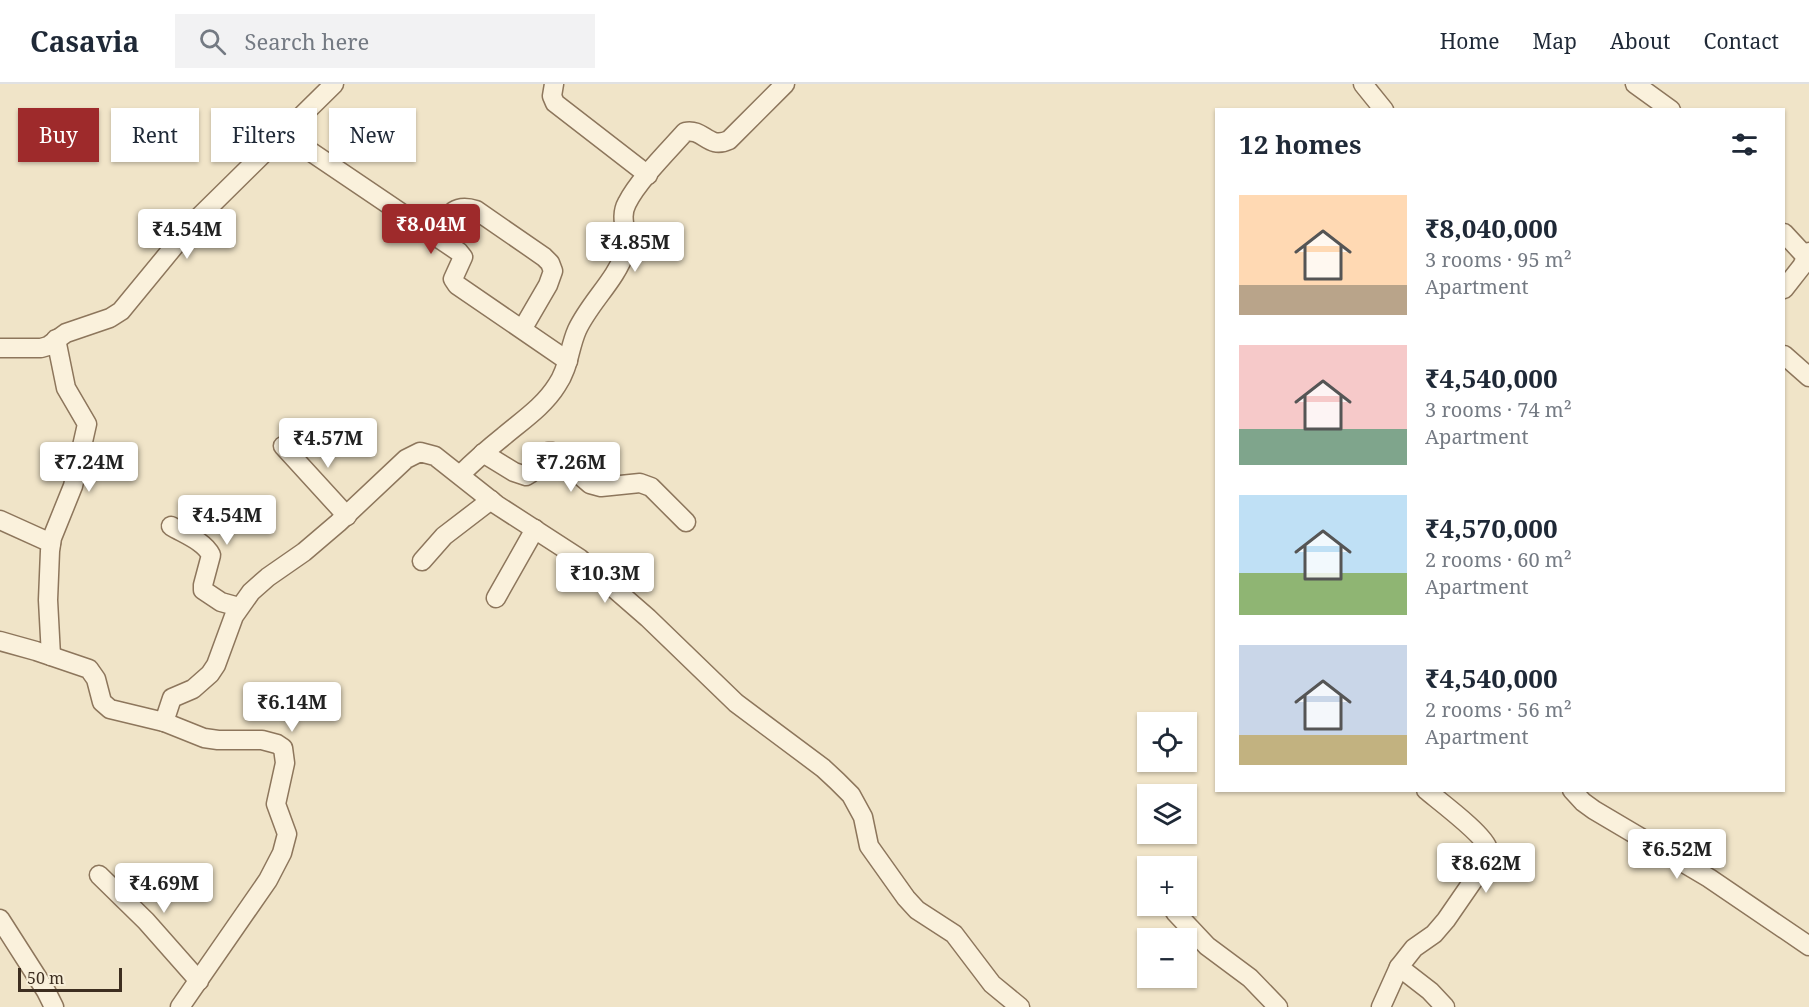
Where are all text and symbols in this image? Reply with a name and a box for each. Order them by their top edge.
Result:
search box [175,14,595,68]
text: Casavia [30,22,139,60]
icon: search [196,25,229,58]
text: Search here [244,26,369,56]
text: Home [1440,27,1500,55]
text: Map [1533,27,1577,55]
text: About [1610,27,1671,55]
text: Contact [1704,27,1779,55]
chip: Buy [18,108,99,162]
chip: Rent [111,108,199,162]
chip: Filters [211,108,317,162]
chip: New [329,108,416,162]
text: 12 homes [1239,126,1361,162]
icon: filters [1728,128,1761,161]
pin: ₹8.04M [382,204,480,255]
pin: ₹4.54M [138,209,236,260]
text: ₹8.04M [396,210,466,237]
text: ₹8,040,000 [1425,210,1558,246]
text: ₹4.54M [152,215,222,242]
icon: home [1287,219,1359,291]
pin: ₹4.85M [586,222,684,273]
text: ₹4.85M [600,228,670,255]
text: 3 rooms · 95 m² [1425,246,1572,273]
text: Apartment [1425,273,1529,300]
text: ₹4,540,000 [1425,360,1558,396]
icon: home [1287,369,1359,441]
text: 3 rooms · 74 m² [1425,396,1572,423]
pin: ₹4.57M [279,418,377,469]
text: Apartment [1425,423,1529,450]
text: ₹4.57M [293,424,363,451]
pin: ₹7.24M [40,442,138,493]
pin: ₹7.26M [522,442,620,493]
text: ₹7.24M [54,448,124,475]
text: ₹7.26M [536,448,606,475]
pin: ₹4.54M [178,495,276,546]
text: ₹4.54M [192,501,262,528]
text: ₹4,570,000 [1425,510,1558,546]
icon: home [1287,519,1359,591]
text: 2 rooms · 60 m² [1425,546,1572,573]
pin: ₹10.3M [556,553,654,604]
text: ₹10.3M [570,559,640,586]
text: Apartment [1425,573,1529,600]
text: ₹4,540,000 [1425,660,1558,696]
icon: home [1287,669,1359,741]
pin: ₹6.14M [243,682,341,733]
text: ₹6.14M [257,688,327,715]
text: 2 rooms · 56 m² [1425,696,1572,723]
map controls [1137,712,1197,988]
button: locate [1137,712,1197,772]
text: Apartment [1425,723,1529,750]
button: layers [1137,784,1197,844]
pin: ₹6.52M [1628,829,1726,880]
text: ₹6.52M [1642,835,1712,862]
pin: ₹8.62M [1437,843,1535,894]
text: ₹8.62M [1451,849,1521,876]
button: + [1137,856,1197,916]
pin: ₹4.69M [115,863,213,914]
text: ₹4.69M [129,869,199,896]
button: − [1137,928,1197,988]
scale bar [18,965,122,992]
text: 50 m [27,967,64,989]

